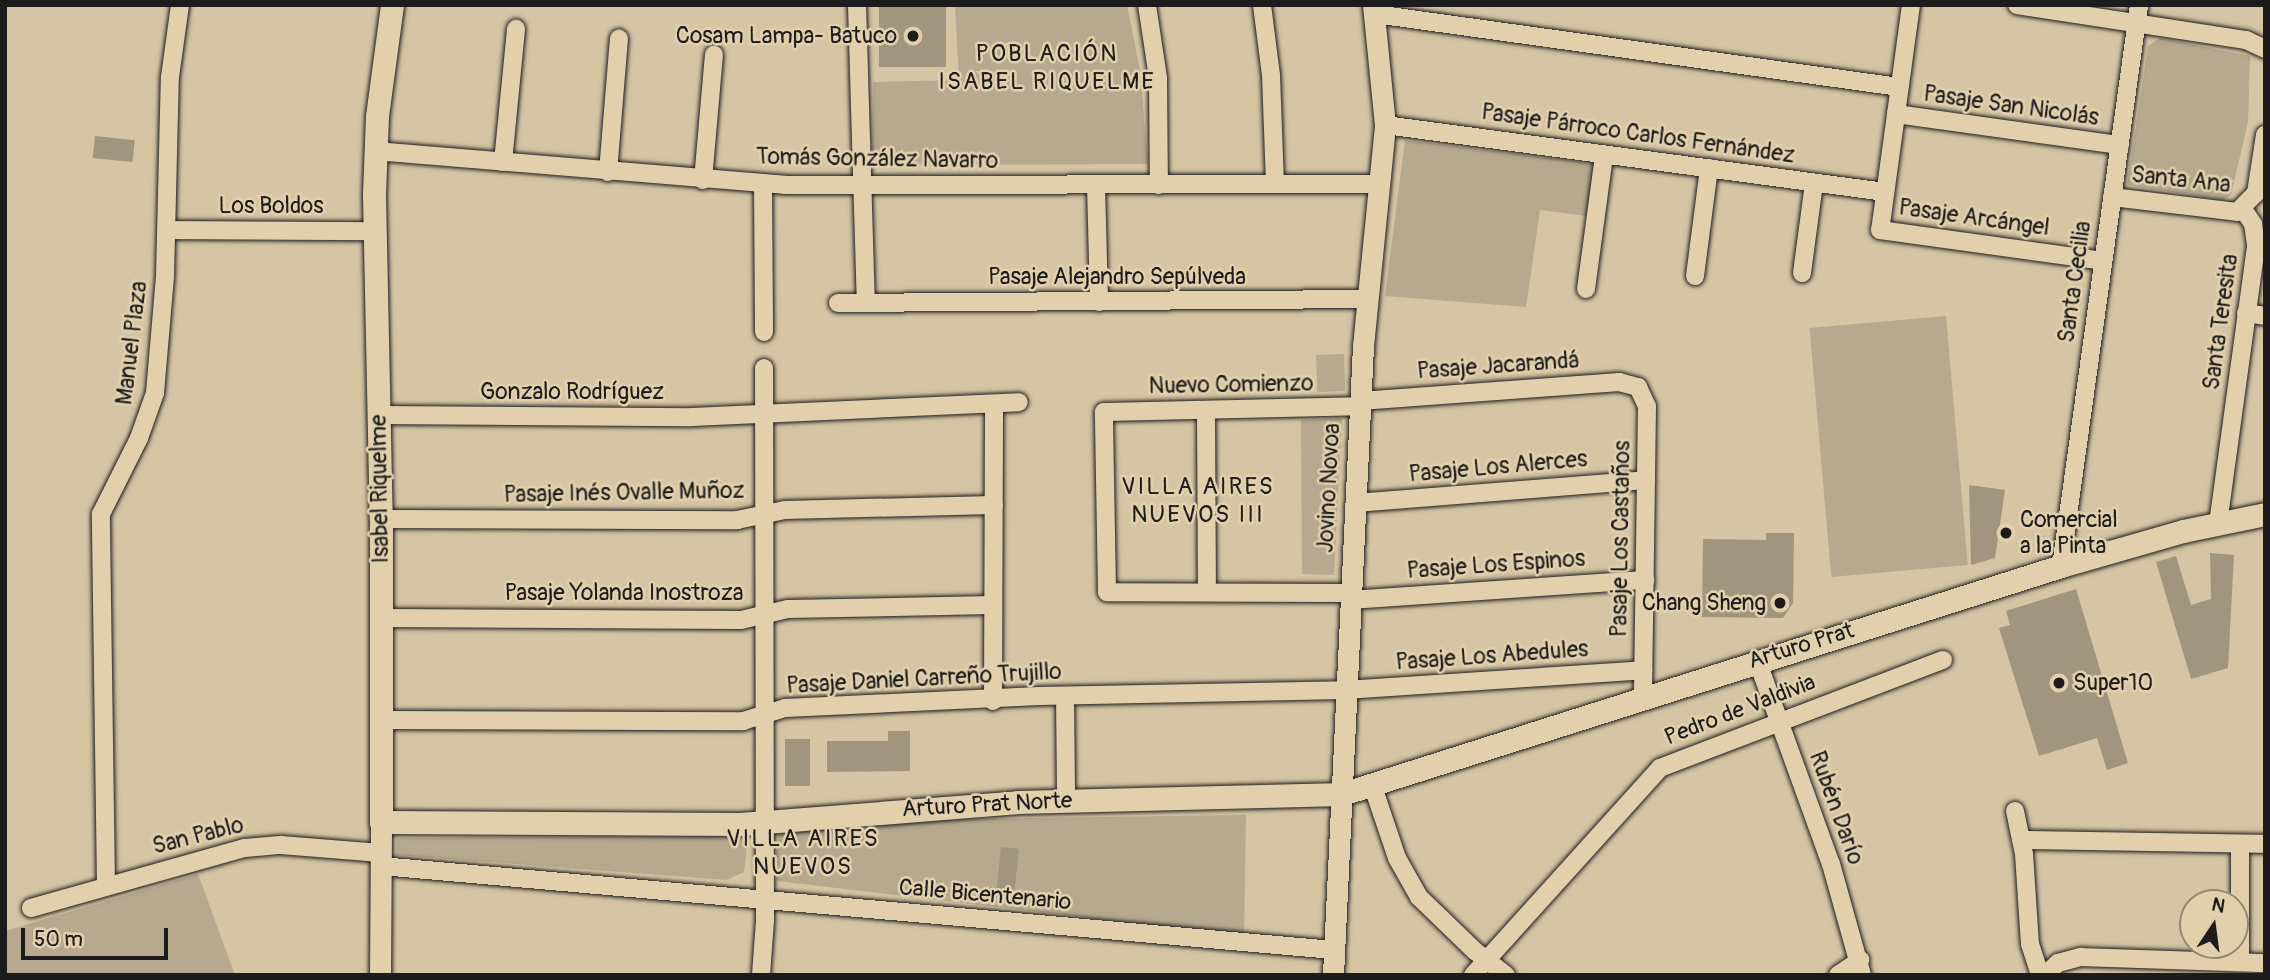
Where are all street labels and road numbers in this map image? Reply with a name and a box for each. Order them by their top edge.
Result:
street label: Pasaje San Nicolás [1922,80,2100,132]
street label: Pasaje Párroco Carlos Fernández [1479,98,1797,170]
street label: Tomás González Navarro [756,143,998,175]
street label: Santa Ana [2130,161,2232,199]
street label: Los Boldos [219,192,323,220]
street label: Pasaje Arcángel [1897,194,2051,242]
street label: Santa Cecilia [2053,219,2097,345]
street label: Santa Teresita [2198,252,2244,392]
street label: Pasaje Alejandro Sepúlveda [988,263,1246,291]
street label: Manuel Plaza [111,280,153,406]
street label: Pasaje Jacarandá [1416,347,1580,385]
street label: Nuevo Comienzo [1148,370,1314,400]
street label: Gonzalo Rodríguez [480,378,664,406]
street label: Isabel Riquelme [365,414,395,564]
street label: Jovino Novoa [1312,423,1346,553]
street label: Pasaje Los Castaños [1605,440,1637,638]
street label: Pasaje Los Alerces [1408,445,1588,489]
street label: Pasaje Inés Ovalle Muñoz [503,477,745,509]
street label: Pasaje Los Espinos [1406,545,1586,585]
street label: Pasaje Yolanda Inostroza [505,579,743,607]
street label: Arturo Prat [1745,617,1857,675]
street label: Pasaje Los Abedules [1395,635,1589,677]
street label: Pasaje Daniel Carreño Trujillo [786,658,1062,700]
street label: Pedro de Valdivia [1661,669,1819,751]
street label: Rubén Darío [1803,748,1869,868]
street label: Arturo Prat Norte [901,787,1073,823]
street label: San Pablo [150,811,246,861]
street label: Calle Bicentenario [898,874,1072,916]

